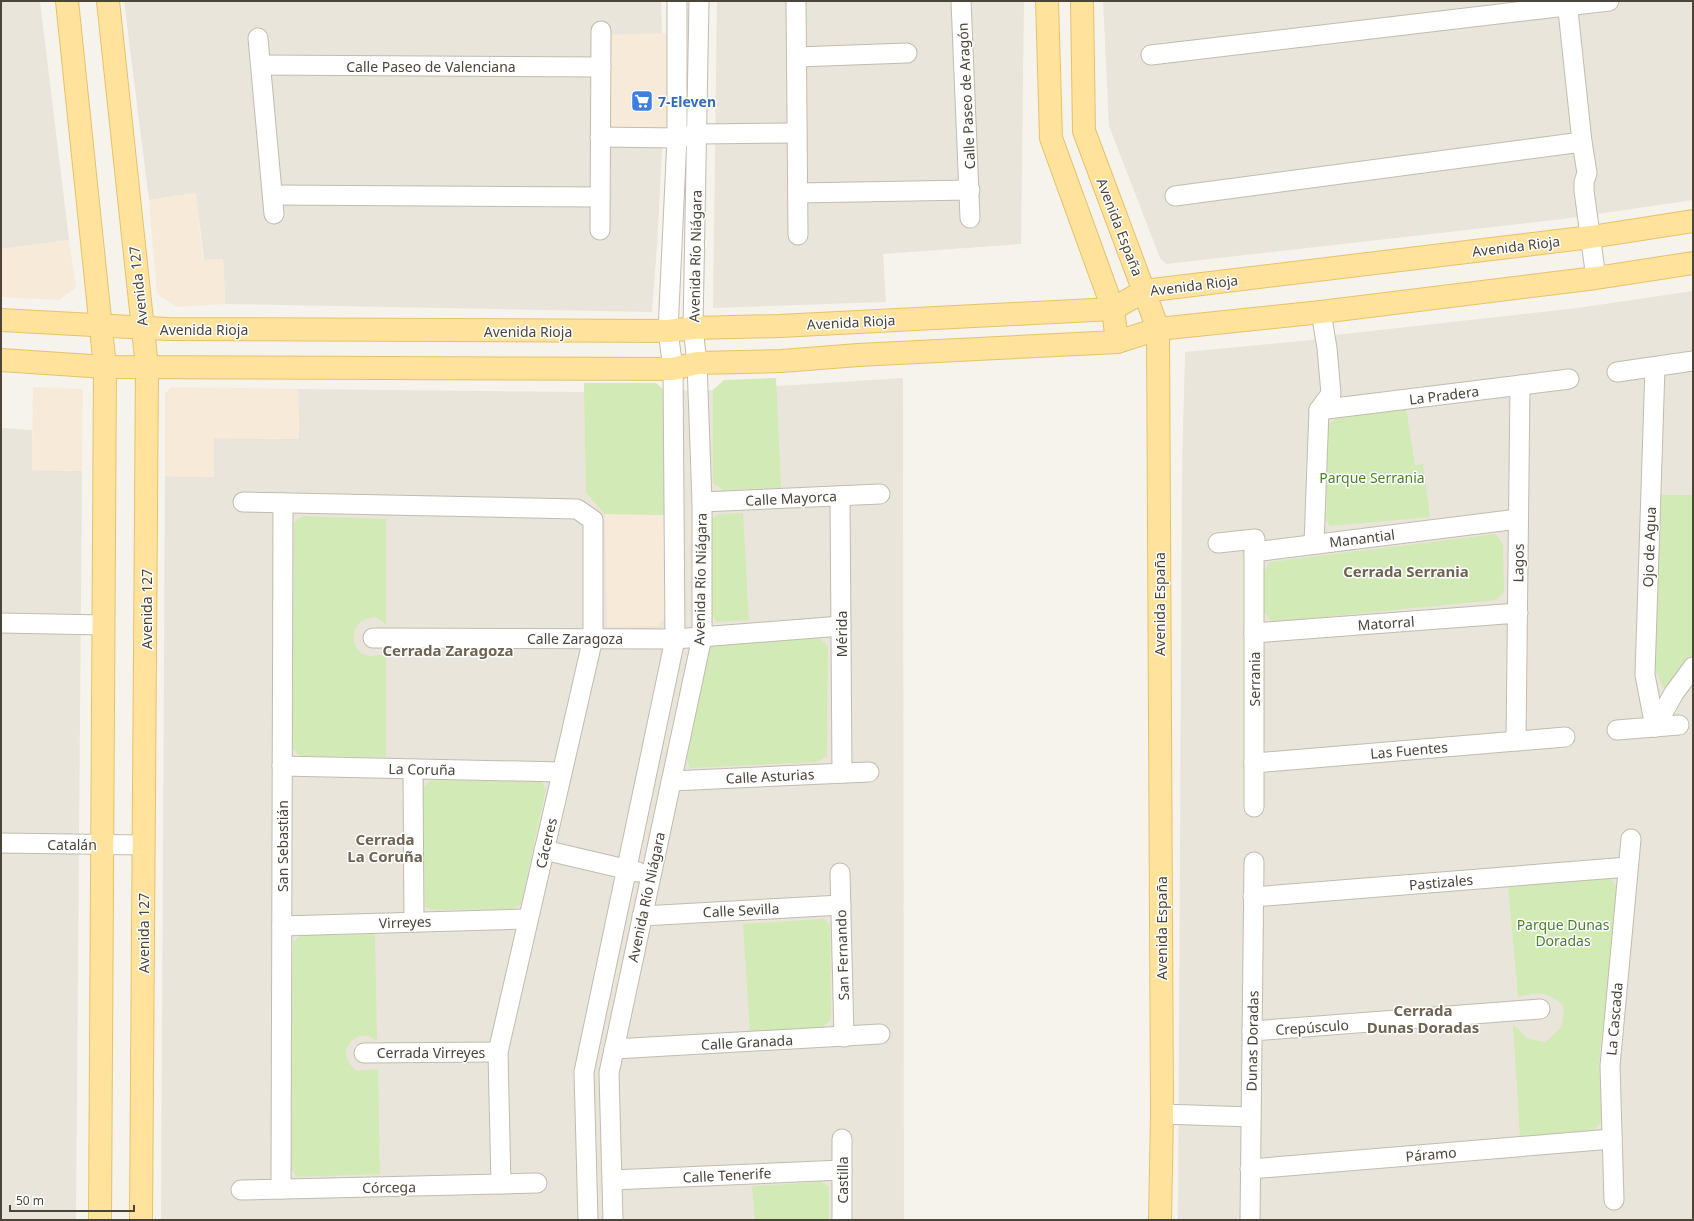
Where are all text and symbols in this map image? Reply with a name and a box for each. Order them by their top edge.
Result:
street label: Calle Paseo de Aragón [953,22,979,170]
street label: Calle Paseo de Valenciana [346,57,516,76]
supermarket icon: 7-Eleven [629,88,655,114]
place label: 7-Eleven [658,92,716,111]
street label: Avenida España [1093,175,1147,279]
street label: Avenida Río Niágara [684,190,706,322]
street label: Avenida Rioja [1471,231,1561,261]
street label: Avenida 127 [124,245,152,327]
street label: Avenida Rioja [1149,270,1239,300]
street label: Avenida Rioja [806,310,896,334]
street label: Avenida Rioja [160,320,248,339]
street label: Avenida Rioja [484,322,572,341]
street label: La Pradera [1408,381,1480,409]
park label: Parque Serrania [1319,468,1425,487]
street label: Calle Mayorca [745,486,837,510]
street label: Ojo de Agua [1638,506,1660,588]
street label: Avenida Río Niágara [689,513,711,645]
street label: Manantial [1328,525,1396,551]
street label: Lagos [1508,543,1528,583]
street label: Avenida España [1150,552,1169,656]
district label: Cerrada Serrania [1343,561,1469,581]
street label: Avenida 127 [137,569,156,649]
street label: Mérida [832,611,851,657]
street label: Matorral [1357,612,1415,634]
street label: Calle Zaragoza [527,629,623,648]
district label: Cerrada Zaragoza [382,640,514,660]
street label: Serrania [1245,652,1264,706]
street label: Las Fuentes [1369,737,1449,763]
street label: La Coruña [388,759,456,779]
street label: Calle Asturias [725,764,815,788]
street label: San Sebastián [273,800,292,892]
street label: Cáceres [531,816,561,870]
district label: Cerrada La Coruña [347,829,423,866]
street label: Avenida Río Niágara [623,830,669,964]
street label: Catalán [47,835,97,854]
street label: Pastizales [1408,870,1474,894]
street label: Avenida España [1152,876,1171,980]
street label: Avenida 127 [134,893,153,973]
street label: Calle Sevilla [702,899,780,921]
street label: San Fernando [831,909,853,1001]
street label: Virreyes [378,912,432,932]
park label: Parque Dunas Doradas [1517,915,1610,950]
street label: La Cascada [1601,982,1627,1056]
street label: Dunas Doradas [1242,990,1262,1092]
district label: Cerrada Dunas Doradas [1367,1000,1479,1037]
street label: Crepúsculo [1275,1015,1349,1039]
street label: Calle Granada [701,1030,793,1054]
street label: Cerrada Virreyes [377,1043,486,1062]
street label: Páramo [1405,1142,1457,1166]
street label: Castilla [833,1156,852,1204]
street label: Calle Tenerife [682,1163,772,1187]
street label: Córcega [362,1177,416,1197]
scale bar [10,1187,134,1213]
text: 50 m [16,1192,44,1209]

